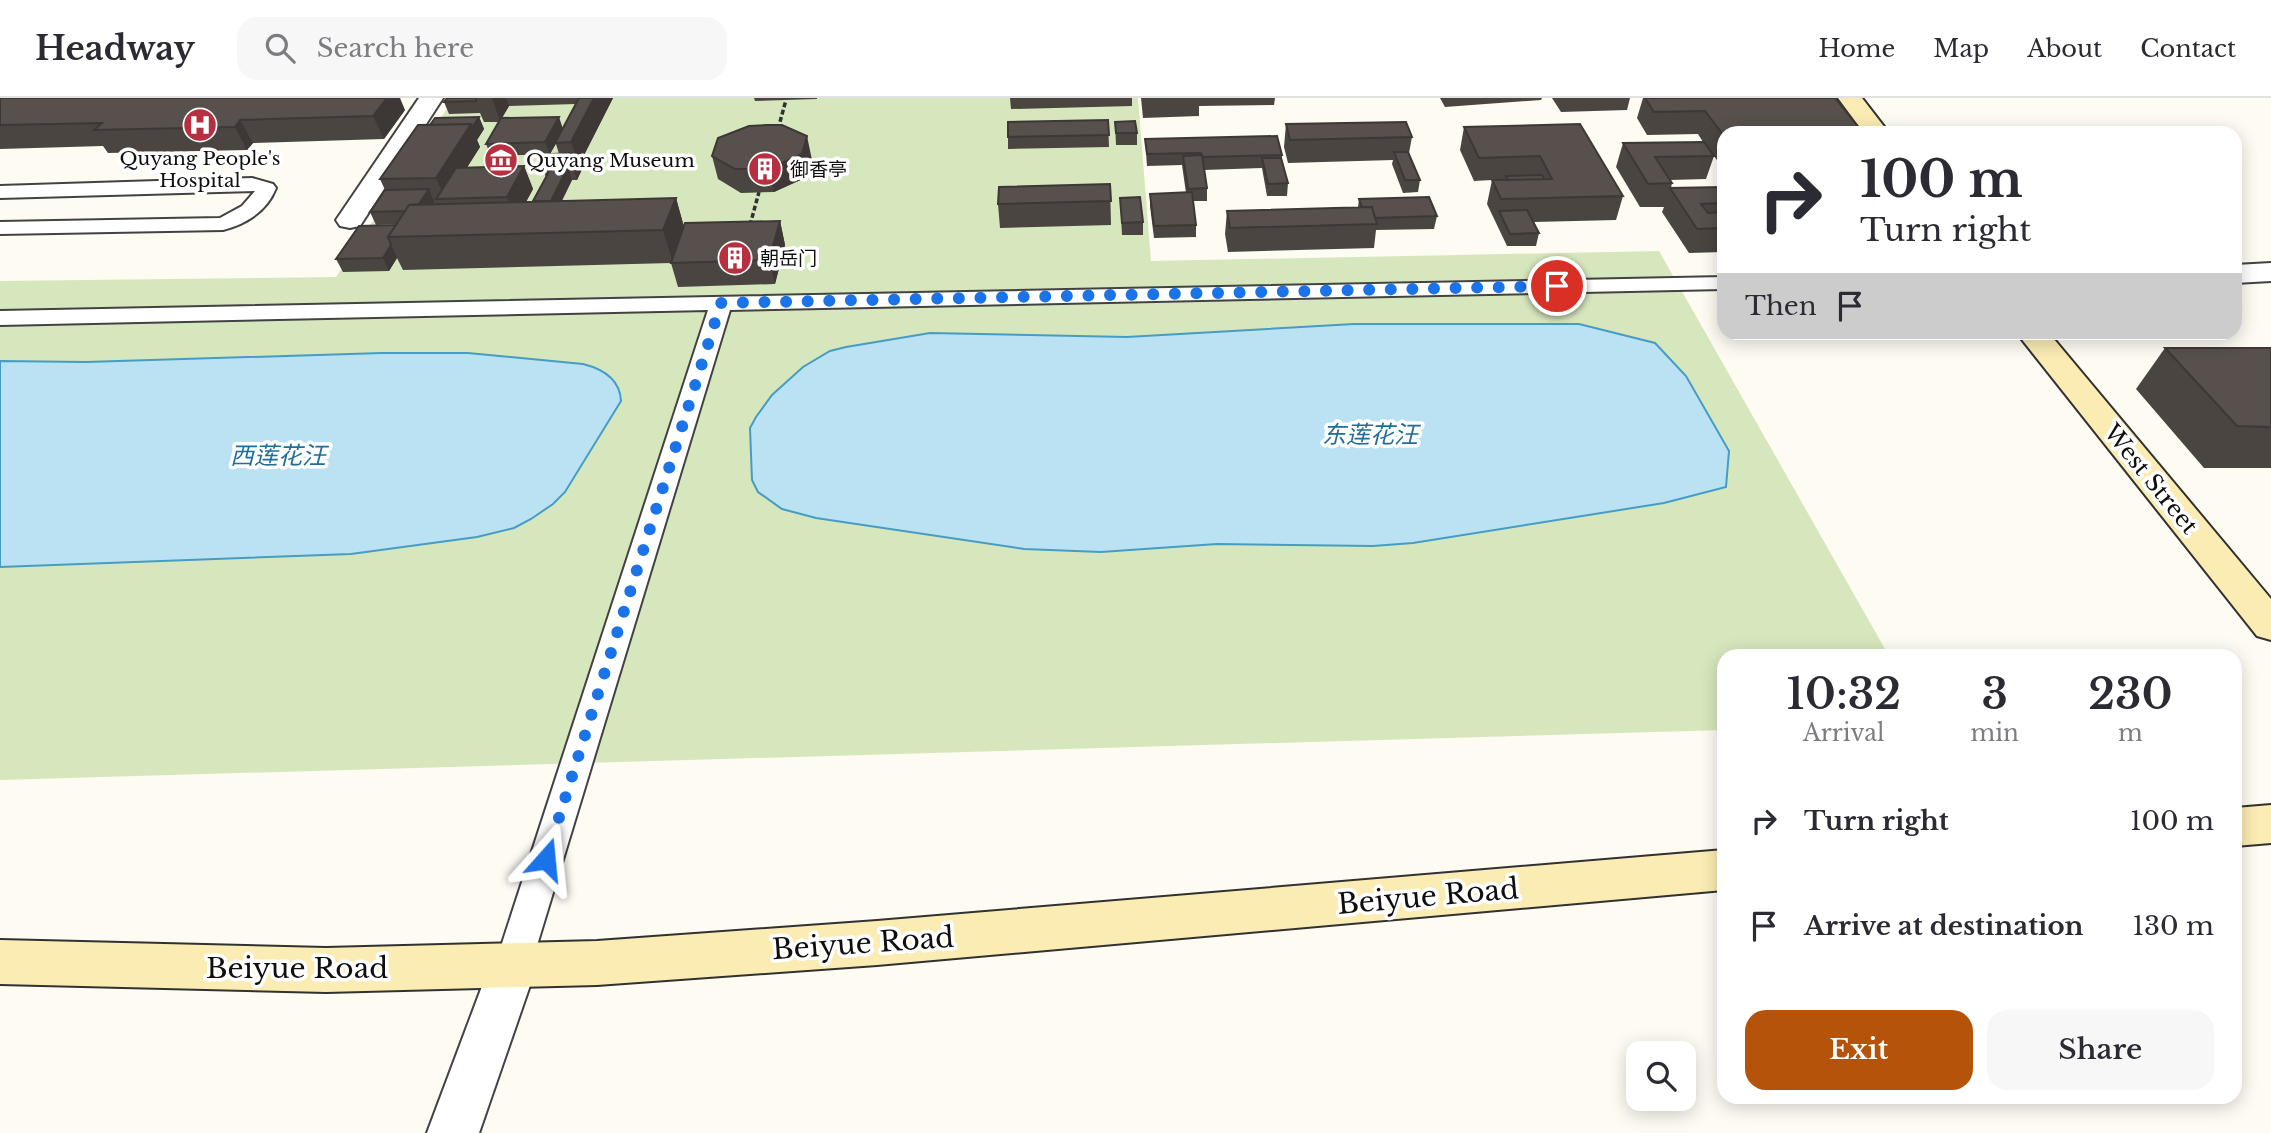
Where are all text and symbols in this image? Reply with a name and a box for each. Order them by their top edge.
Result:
search box [237,17,727,80]
text: Headway [35,28,195,69]
icon: search [261,29,299,67]
text: Search here [317,32,474,64]
text: Home [1819,34,1895,63]
text: Map [1933,34,1989,63]
text: About [2027,34,2102,63]
text: Contact [2140,34,2236,63]
hospital icon: Quyang People's Hospital [181,106,219,144]
museum icon: Quyang Museum [482,141,520,179]
place label: Quyang People's Hospital [120,147,280,192]
place label: Quyang Museum [526,149,695,172]
text: 100 m [1860,149,2023,210]
building icon: 御香亭 [746,150,784,188]
icon: right [1745,154,1836,245]
place label: 御香亭 [790,158,847,181]
text: Turn right [1860,210,2031,250]
building icon: 朝岳门 [716,239,754,277]
place label: 朝岳门 [760,247,817,270]
pin [1527,256,1587,316]
icon: arrive [1538,267,1576,305]
icon: arrive [1831,287,1869,325]
text: Then [1745,290,1817,322]
street label: West Street [2098,418,2204,540]
water label: 东莲花汪 [1322,420,1422,449]
water label: 西莲花汪 [230,441,330,470]
text: 10:32 [1786,668,1901,720]
text: 3 [1981,668,2008,720]
text: 230 [2088,668,2173,720]
text: Arrival [1803,719,1884,747]
text: min [1970,719,2019,747]
text: m [2118,719,2143,747]
icon: right [1745,802,1783,840]
text: Turn right [1804,805,1949,837]
text: 100 m [2130,805,2214,837]
position arrow [509,822,583,896]
street label: Beiyue Road [1336,871,1520,922]
icon: arrive [1745,907,1783,945]
text: Arrive at destination [1804,910,2084,942]
text: 130 m [2132,910,2214,942]
street label: Beiyue Road [771,920,955,967]
street label: Beiyue Road [206,951,388,986]
button: Exit [1745,1010,1973,1090]
button: Share [1987,1010,2214,1090]
map controls [1626,1041,1696,1111]
button: search [1626,1041,1696,1111]

